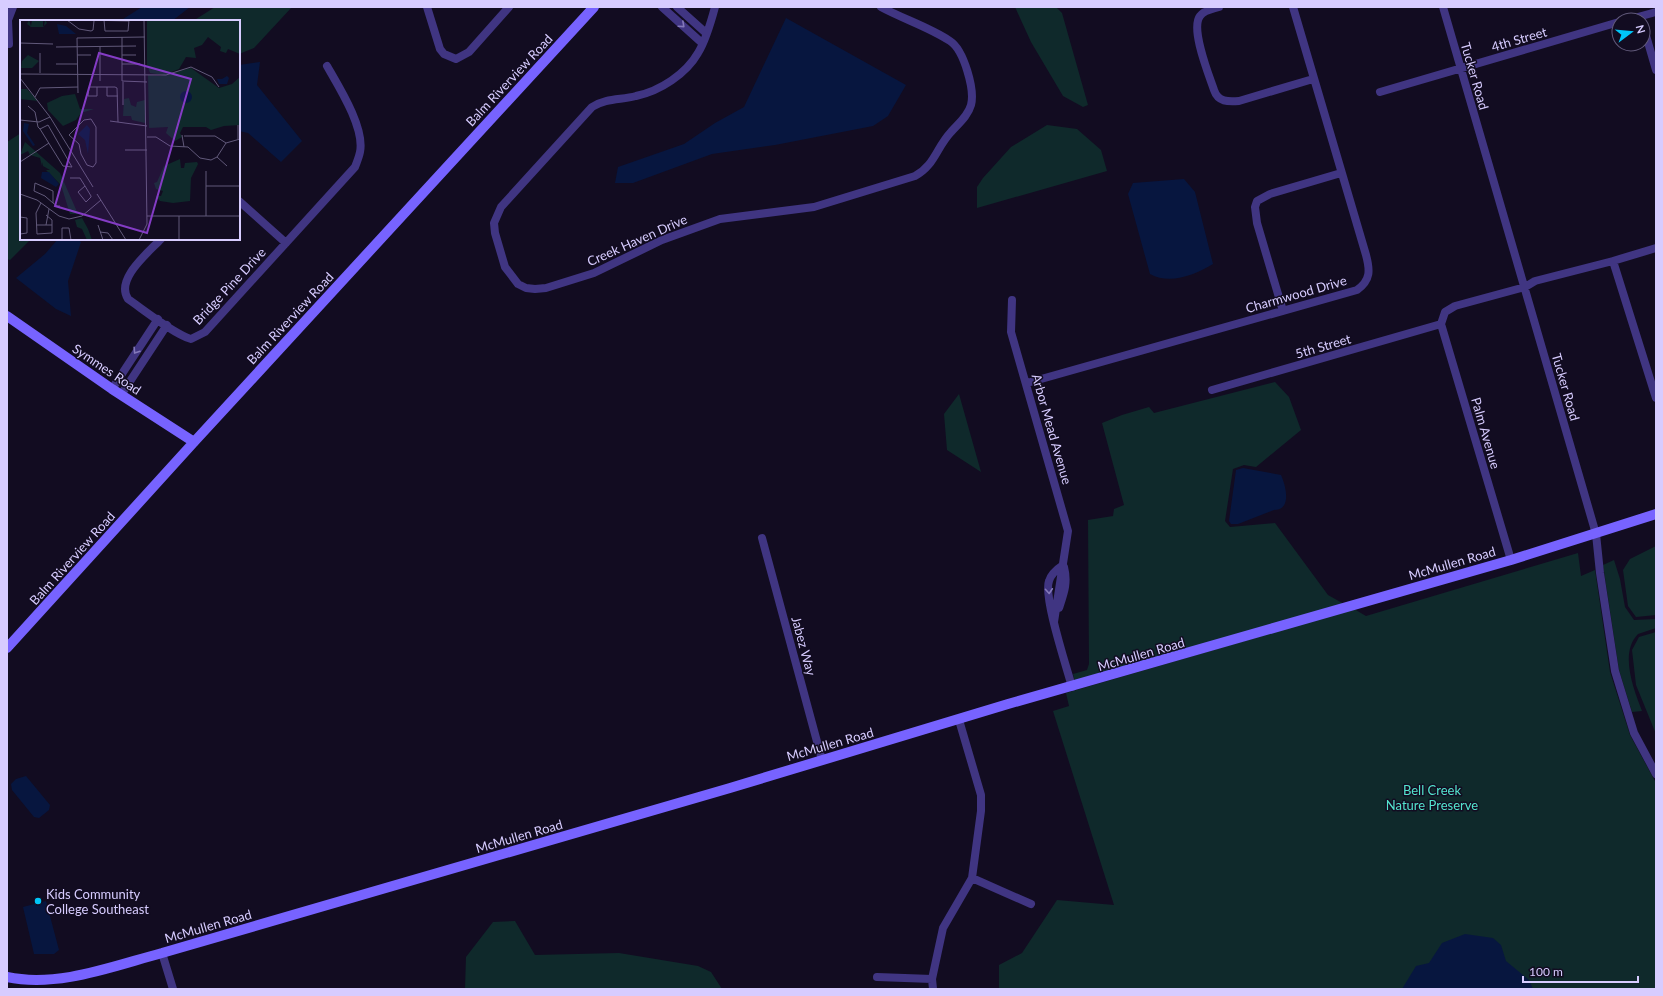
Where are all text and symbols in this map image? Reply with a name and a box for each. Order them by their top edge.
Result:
north arrow [1611,12,1651,52]
inset map [20,20,240,240]
one-way arrow [677,21,684,28]
street label: 4th Street [1489,23,1549,55]
text: N [1634,23,1649,35]
street label: Balm Riverview Road [462,31,556,129]
street label: Tucker Road [1458,40,1492,112]
street label: Creek Haven Drive [585,211,690,269]
street label: Bridge Pine Drive [189,244,269,328]
street label: Balm Riverview Road [243,269,337,367]
street label: Charmwood Drive [1244,272,1348,316]
street label: 5th Street [1293,330,1353,362]
street label: Symmes Road [70,340,144,398]
one-way arrow [133,347,141,354]
street label: Tucker Road [1549,351,1583,423]
street label: Arbor Mead Avenue [1029,372,1075,486]
street label: Palm Avenue [1468,395,1504,471]
street label: Balm Riverview Road [26,508,118,608]
street label: McMullen Road [1407,543,1497,583]
one-way arrow [1044,588,1053,594]
street label: Jabez Way [788,615,820,678]
street label: McMullen Road [1096,634,1186,674]
street label: McMullen Road [785,724,875,764]
park label: Bell Creek Nature Preserve [1386,782,1478,813]
street label: McMullen Road [474,816,564,856]
place label: Kids Community College Southeast [46,886,149,917]
marker: Kids Community College Southeast [33,896,43,906]
street label: McMullen Road [163,906,253,946]
scale bar [1523,958,1638,984]
text: 100 m [1529,964,1563,979]

